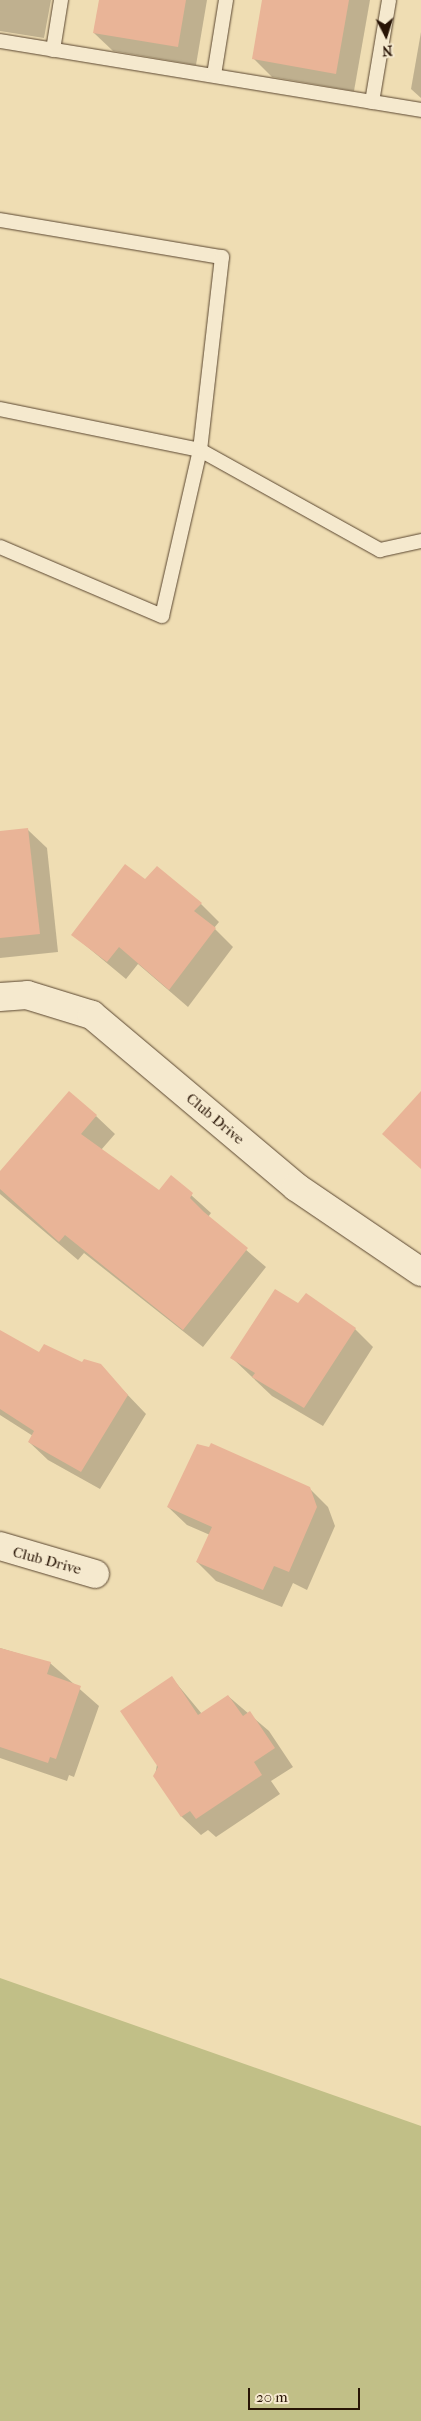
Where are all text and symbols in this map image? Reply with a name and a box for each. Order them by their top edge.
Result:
north arrow [361,10,411,60]
text: N [381,42,393,59]
street label: Club Drive [182,1090,248,1148]
street label: Club Drive [11,1543,83,1579]
scale bar [251,2378,364,2410]
text: 20 m [256,2388,288,2406]

